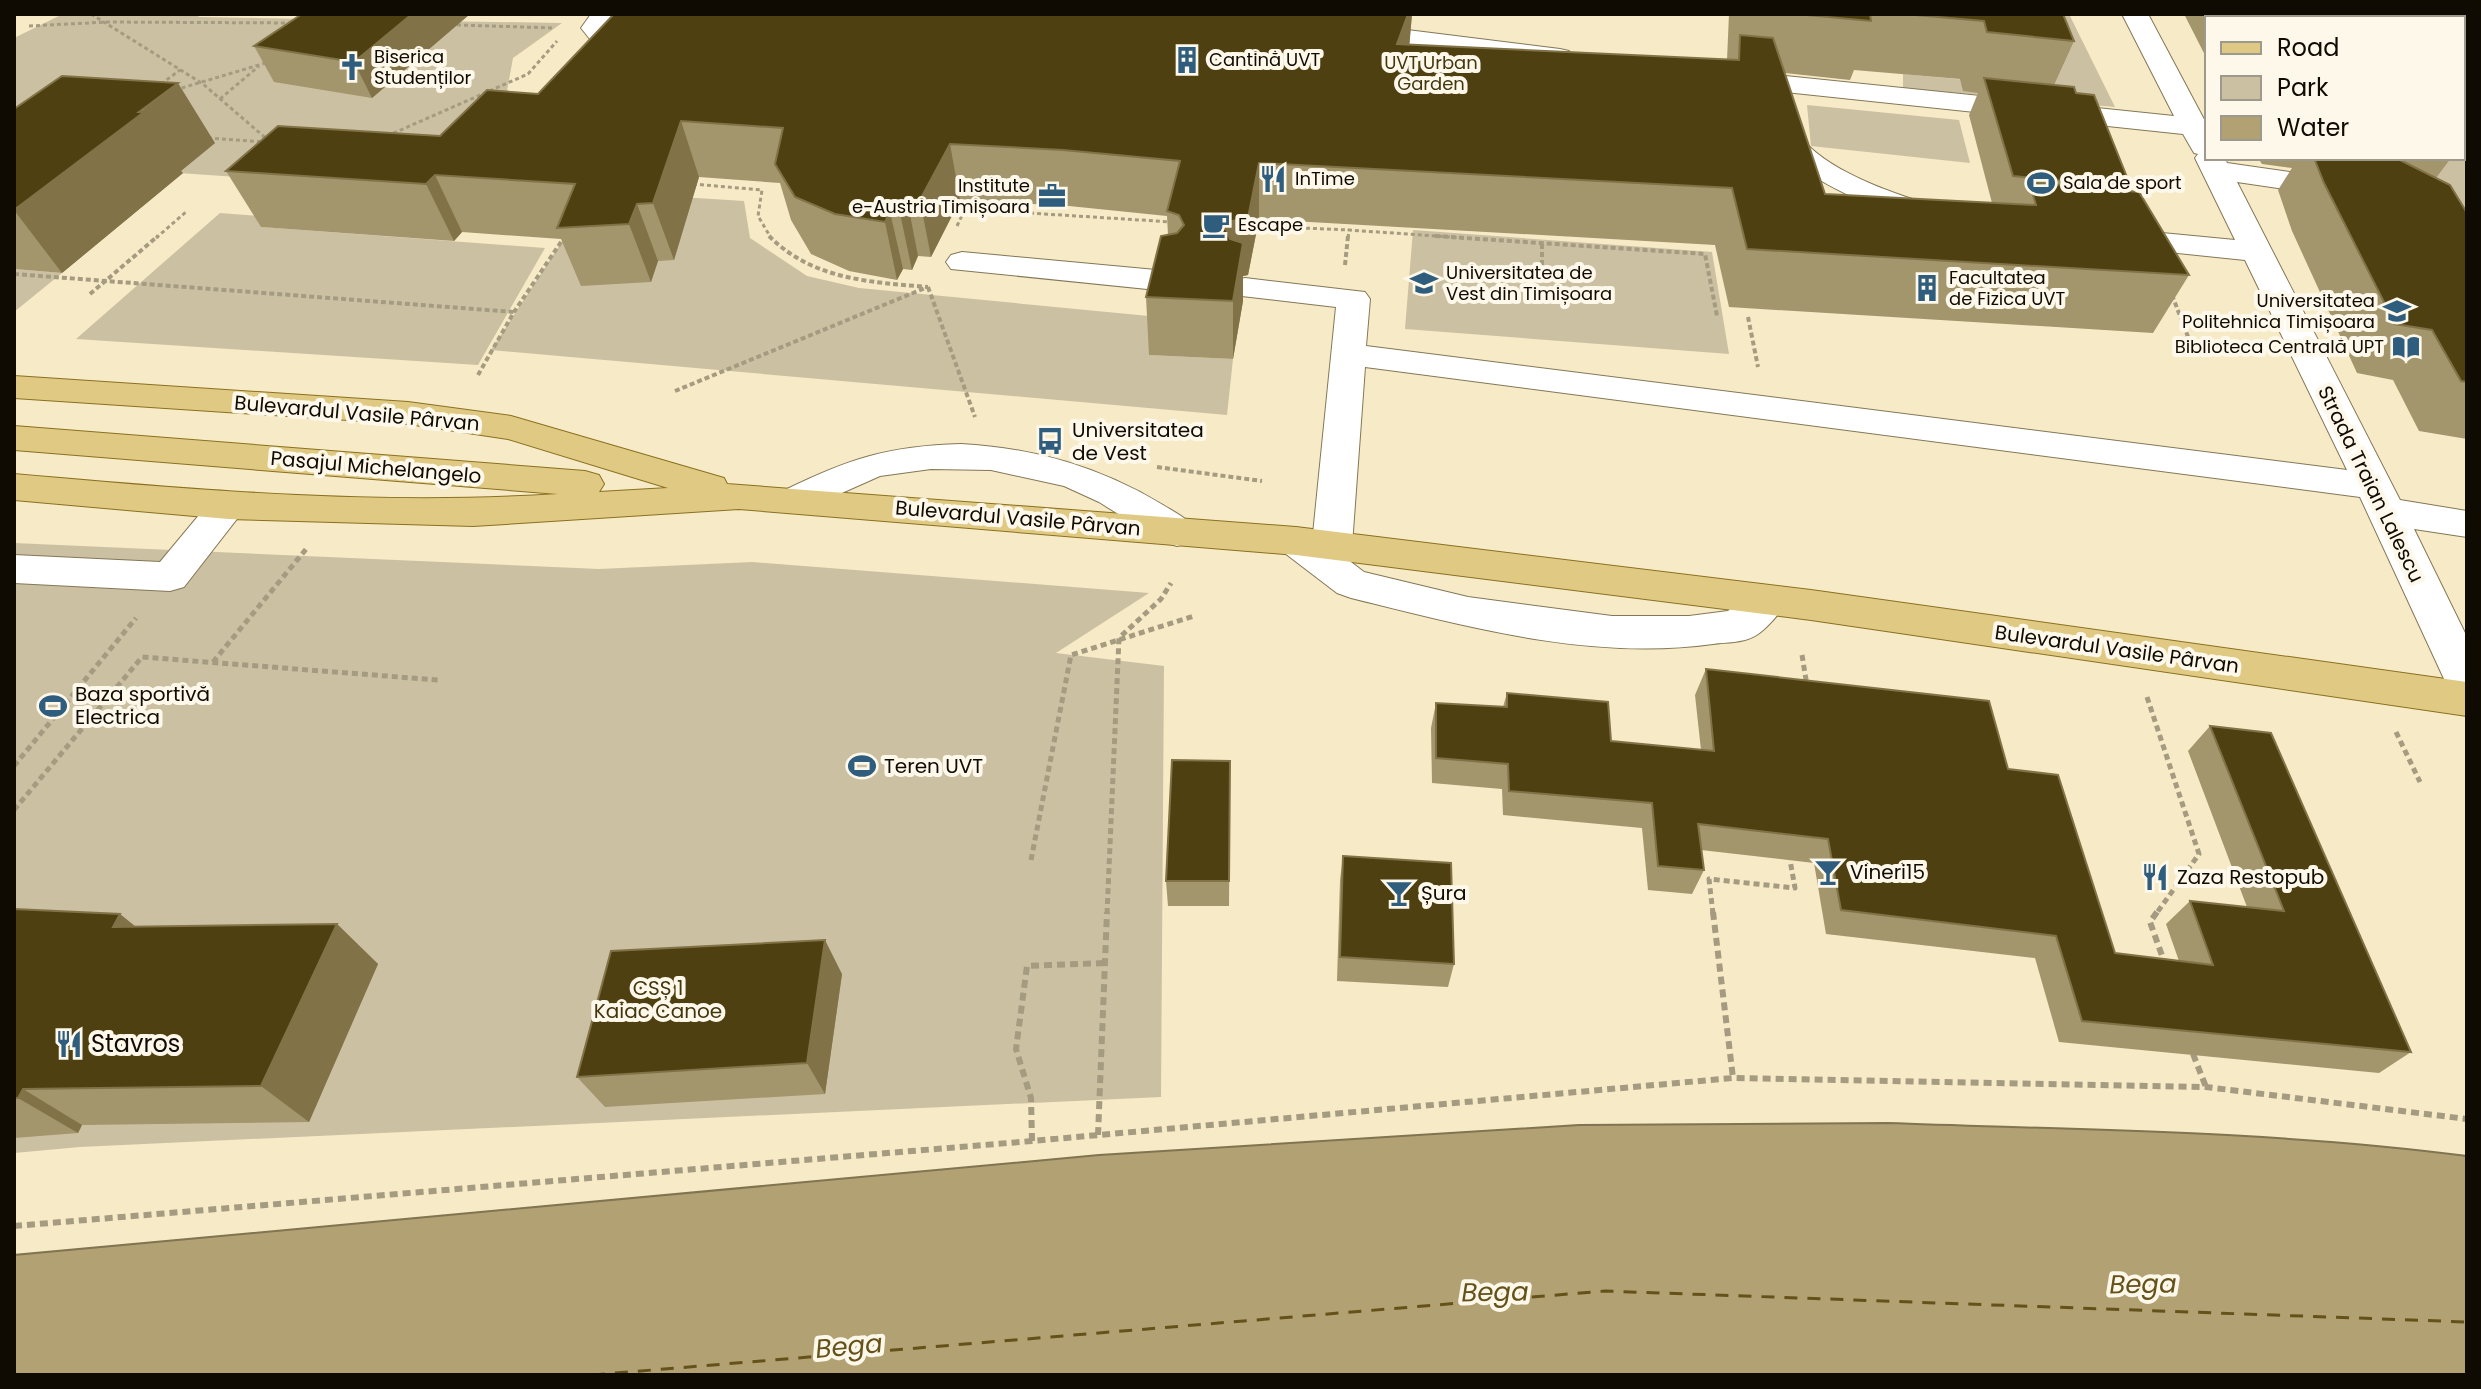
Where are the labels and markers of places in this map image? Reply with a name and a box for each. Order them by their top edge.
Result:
place label: Biserica Studenților [374,44,471,90]
building icon: Cantină UVT [1172,45,1202,75]
place label: Cantină UVT [1209,47,1320,72]
church icon: Biserica Studenților [337,52,367,82]
restaurant icon: InTime [1258,164,1288,194]
place label: InTime [1295,166,1355,191]
sports icon: Sala de sport [2026,168,2056,198]
place label: Sala de sport [2063,170,2182,195]
place label: Institute e-Austria Timișoara [852,173,1030,219]
office icon: Institute e-Austria Timișoara [1037,181,1067,211]
cafe icon: Escape [1201,210,1231,240]
place label: Escape [1238,212,1303,237]
place label: Universitatea de Vest din Timișoara [1446,260,1612,306]
place label: Facultatea de Fizica UVT [1949,265,2065,311]
school or university icon: Universitatea de Vest din Timișoara [1409,268,1439,298]
building icon: Facultatea de Fizica UVT [1912,273,1942,303]
place label: Universitatea Politehnica Timișoara [2182,288,2375,334]
school or university icon: Universitatea Politehnica Timișoara [2382,296,2412,326]
library icon: Biblioteca Centrală UPT [2391,332,2421,362]
place label: Biblioteca Centrală UPT [2175,334,2384,359]
place label: Universitatea de Vest [1072,416,1204,467]
bus stop icon: Universitatea de Vest [1035,426,1065,456]
place label: Baza sportivă Electrica [75,680,210,731]
sports icon: Baza sportivă Electrica [38,691,68,721]
sports icon: Teren UVT [847,751,877,781]
place label: Teren UVT [884,752,983,780]
bar icon: Vineri15 [1813,857,1843,887]
place label: Vineri15 [1850,858,1925,886]
restaurant icon: Zaza Restopub [2140,862,2170,892]
place label: Zaza Restopub [2177,863,2324,891]
bar icon: Șura [1384,878,1414,908]
place label: Șura [1421,879,1467,907]
place label: Stavros [91,1027,180,1060]
restaurant icon: Stavros [54,1029,84,1059]

